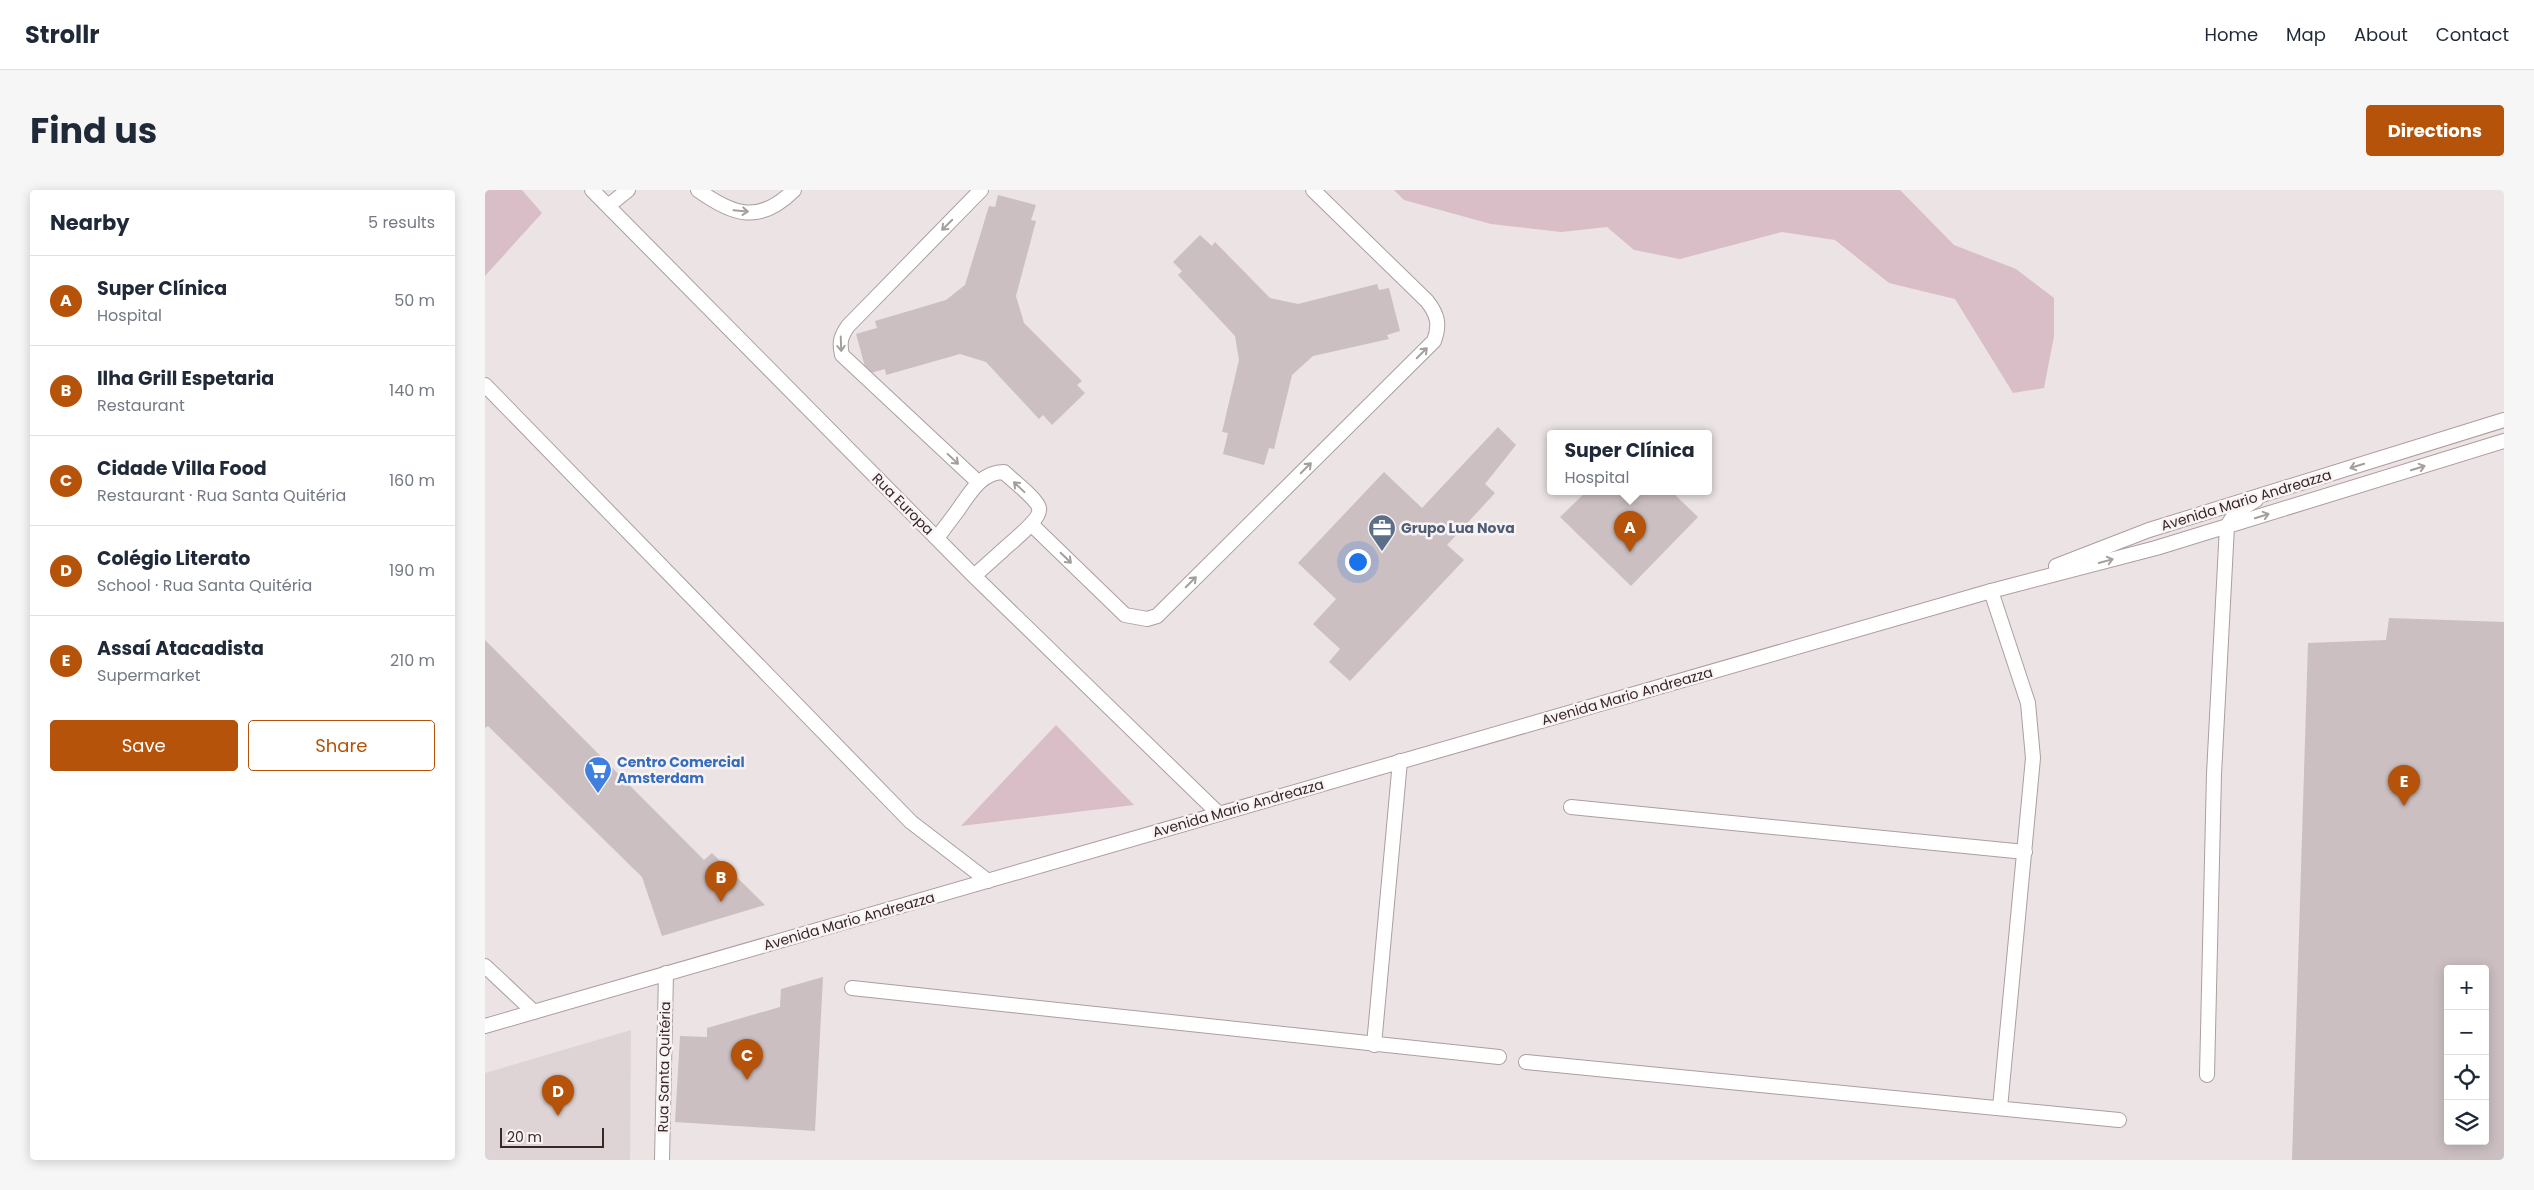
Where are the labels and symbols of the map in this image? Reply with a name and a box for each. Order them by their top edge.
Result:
one-way arrow [732,206,748,216]
one-way arrow [941,219,953,231]
one-way arrow [837,336,846,352]
one-way arrow [1415,348,1427,360]
one-way arrow [947,453,959,465]
one-way arrow [2350,461,2366,471]
one-way arrow [1300,462,1312,474]
one-way arrow [2409,462,2425,472]
street label: Avenida Mario Andreazza [2158,465,2334,535]
street label: Rua Europa [868,469,938,539]
one-way arrow [1013,481,1026,493]
one-way arrow [2254,510,2270,520]
pin: A [1614,511,1646,552]
office icon: Grupo Lua Nova [1367,513,1397,552]
place label: Grupo Lua Nova [1401,518,1515,538]
your location [1345,549,1371,575]
one-way arrow [1060,552,1072,564]
one-way arrow [2098,556,2114,565]
one-way arrow [1184,576,1197,588]
street label: Avenida Mario Andreazza [1539,662,1715,730]
place label: Centro Comercial Amsterdam [617,752,745,788]
supermarket icon: Centro Comercial Amsterdam [583,755,613,794]
pin: E [2388,765,2420,806]
street label: Avenida Mario Andreazza [1150,774,1326,842]
pin: B [705,861,737,902]
street label: Avenida Mario Andreazza [761,887,937,955]
street label: Rua Santa Quitéria [653,1001,675,1133]
pin: C [731,1039,763,1080]
pin: D [542,1075,574,1116]
scale bar [500,1125,604,1148]

